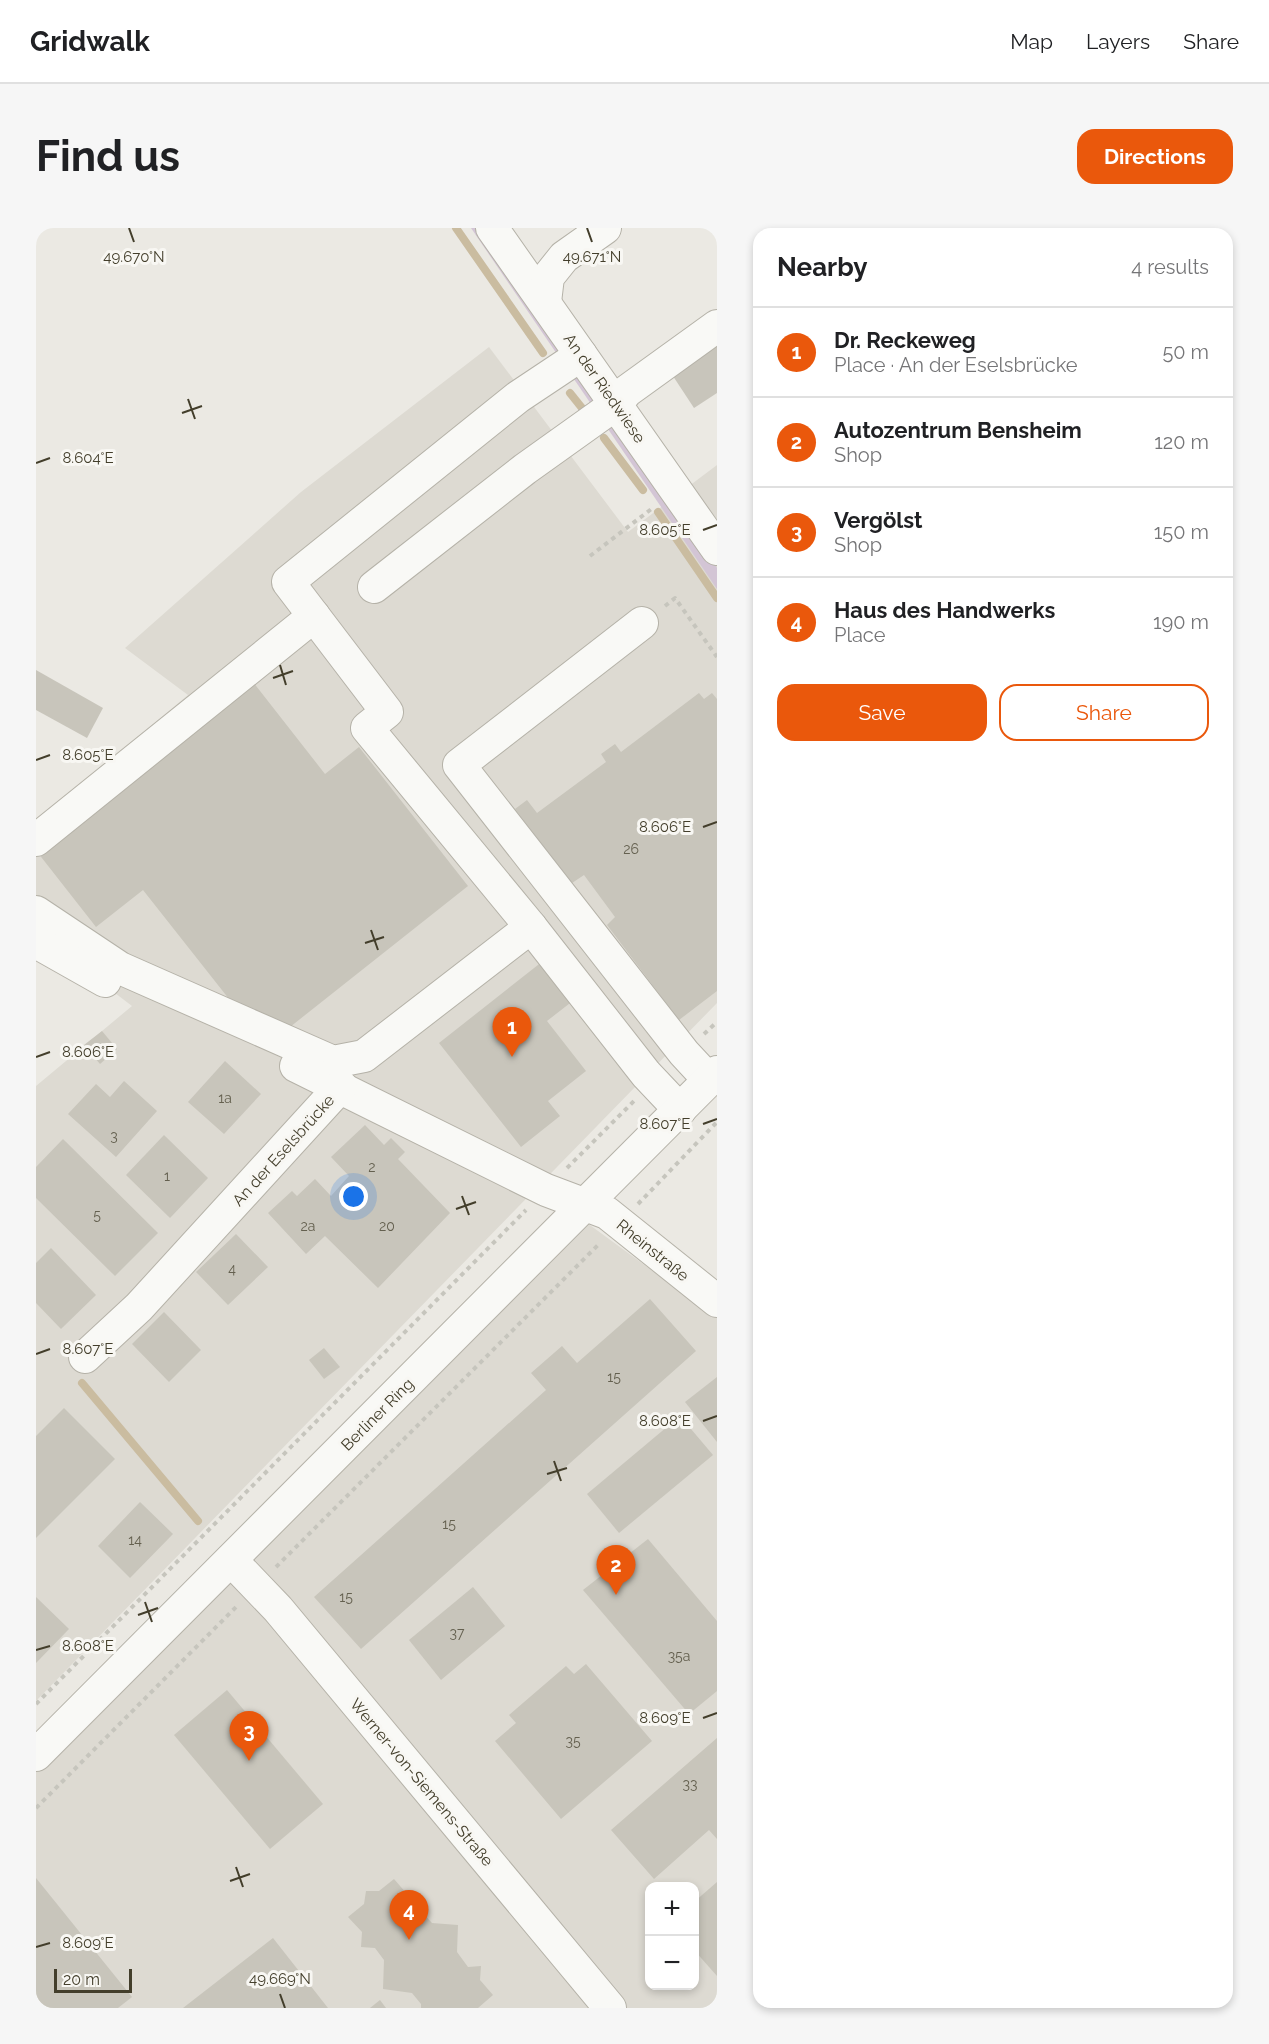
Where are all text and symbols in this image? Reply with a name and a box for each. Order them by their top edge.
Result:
text: Gridwalk [30,25,150,58]
text: Map [1010,29,1053,54]
text: Layers [1086,29,1150,54]
text: Share [1183,29,1239,54]
button: Directions [1077,129,1233,184]
text: Find us [36,132,180,181]
text: 49.670°N [103,248,165,266]
text: 49.671°N [563,248,621,266]
text: Nearby [777,252,867,282]
text: 4 results [1131,255,1209,279]
text: Dr. Reckeweg [834,327,976,353]
street label: An der Riedwiese [560,330,649,447]
text: 1 [792,340,801,364]
text: 50 m [1162,340,1209,364]
text: Place · An der Eselsbrücke [834,353,1078,377]
text: Autozentrum Bensheim [834,417,1082,443]
text: 2 [791,430,802,454]
text: 120 m [1154,430,1209,454]
text: Shop [834,443,882,467]
text: 8.604°E [62,449,114,467]
text: Vergölst [834,507,922,533]
text: 3 [791,520,802,544]
text: 150 m [1154,520,1209,544]
text: 8.605°E [639,521,691,539]
text: Shop [834,533,882,557]
text: Haus des Handwerks [834,597,1055,623]
text: 4 [791,610,802,634]
text: 190 m [1153,610,1209,634]
text: Place [834,623,885,647]
button: Save [777,684,987,741]
button: Share [999,684,1209,741]
text: 8.605°E [62,746,114,764]
text: 8.606°E [639,818,691,836]
house number: 26 [623,841,639,857]
pin: 1 [492,1008,532,1057]
text: 8.606°E [62,1043,114,1061]
house number: 1a [218,1090,232,1106]
street label: An der Eselsbrücke [228,1091,338,1210]
text: 8.607°E [640,1115,691,1133]
house number: 3 [110,1128,118,1144]
house number: 2 [368,1159,376,1175]
house number: 1 [164,1168,170,1184]
your location [339,1182,368,1211]
house number: 5 [93,1207,101,1223]
street label: Rheinstraße [613,1215,693,1285]
house number: 2a [301,1218,315,1234]
house number: 20 [379,1218,395,1234]
house number: 4 [228,1261,236,1277]
text: 8.607°E [63,1340,114,1358]
house number: 15 [607,1369,621,1385]
street label: Berliner Ring [337,1374,418,1455]
text: 8.608°E [639,1412,691,1430]
house number: 15 [442,1516,456,1532]
house number: 14 [128,1532,142,1548]
pin: 2 [596,1546,636,1595]
house number: 15 [339,1589,353,1605]
house number: 37 [450,1625,465,1641]
text: 8.608°E [62,1637,114,1655]
house number: 35a [668,1648,690,1664]
street label: Werner-von-Siemens-Straße [346,1695,497,1870]
text: 8.609°E [639,1709,691,1727]
pin: 3 [230,1712,268,1761]
house number: 35 [565,1733,581,1749]
house number: 33 [683,1776,697,1792]
map controls [645,1882,699,1990]
button: + [645,1882,699,1936]
pin: 4 [390,1890,428,1940]
text: 8.609°E [62,1934,114,1952]
button: − [645,1936,699,1990]
scale bar [54,1966,132,1994]
text: 20 m [63,1970,100,1989]
text: 49.669°N [249,1970,311,1988]

